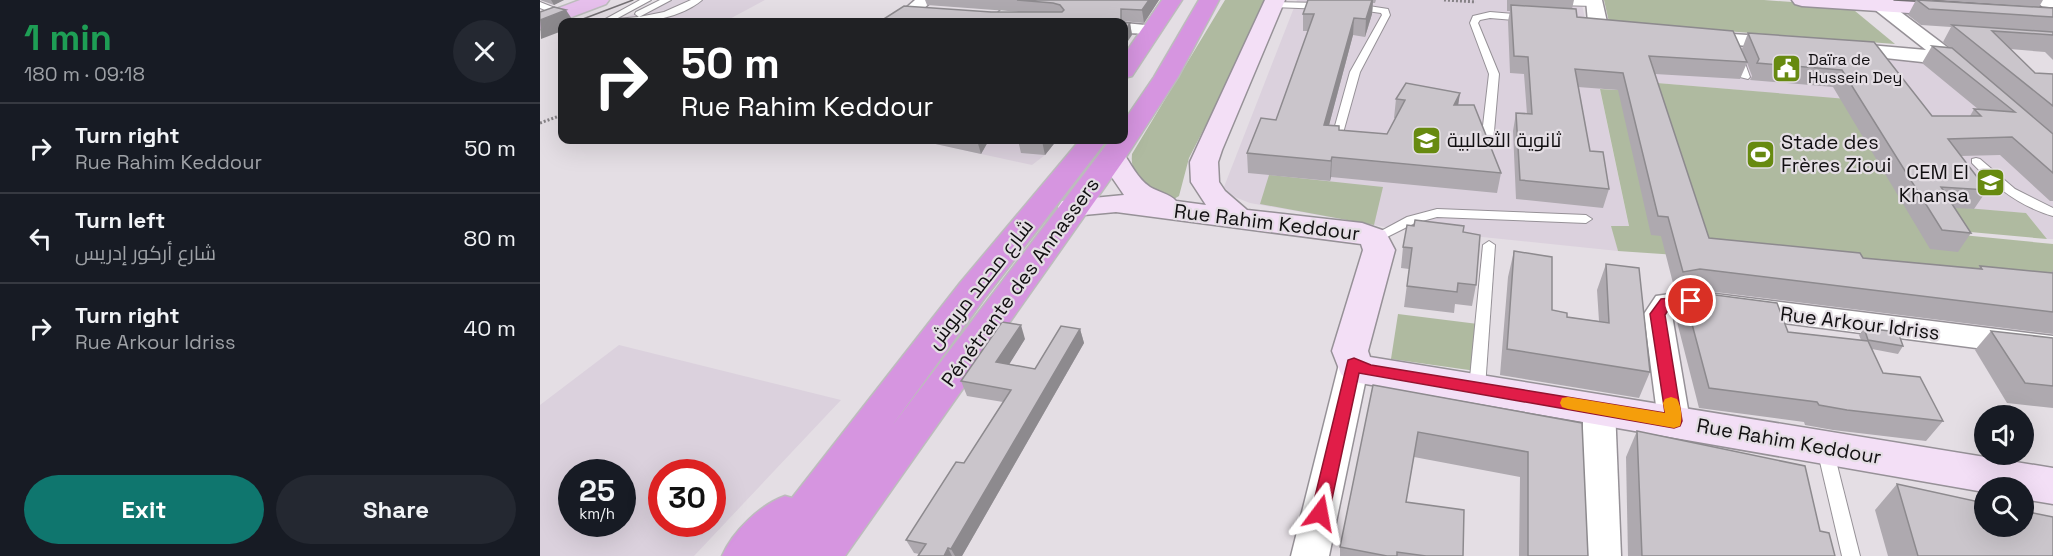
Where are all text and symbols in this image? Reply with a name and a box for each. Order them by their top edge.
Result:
text: 1 min [24,15,112,61]
button: close [453,20,516,83]
text: 50 m [681,37,780,90]
icon: right [582,42,660,120]
place label: Daïra de Hussein Dey [1808,49,1902,88]
public building icon: Daïra de Hussein Dey [1771,52,1803,84]
text: 180 m · 09:18 [24,61,145,87]
text: Rue Rahim Keddour [681,89,933,124]
text: Turn right [75,121,180,149]
school or university icon: ثانوية الثعالبية [1410,124,1442,156]
place label: ثانوية الثعالبية [1447,127,1562,153]
place label: Stade des Frères Zioui [1781,129,1891,178]
icon: right [24,132,57,165]
text: 50 m [464,134,516,162]
sports icon: Stade des Frères Zioui [1744,138,1776,170]
text: Rue Rahim Keddour [75,149,262,175]
place label: CEM El Khansa [1899,159,1969,208]
school or university icon: CEM El Khansa [1974,167,2006,199]
street label: Pénétrante des Annassers [935,172,1105,392]
street label: Rue Rahim Keddour [1173,198,1361,246]
text: Turn left [75,206,165,234]
street label: شارع محمد مربوش [921,214,1040,355]
icon: left [24,222,57,255]
text: 80 m [464,224,516,252]
text: شارع أركور إدريس [75,240,216,266]
pin [1665,275,1716,326]
icon: arrive [1674,284,1707,317]
street label: Rue Arkour Idriss [1779,300,1941,346]
text: Turn right [75,301,180,329]
icon: right [24,312,57,345]
text: 40 m [464,314,516,342]
text: Rue Arkour Idriss [75,329,236,355]
map controls [1974,405,2034,537]
button: sound [1974,405,2034,465]
street label: Rue Rahim Keddour [1695,412,1883,470]
speed limit sign: 30 [648,459,726,537]
text: 25 [579,471,615,510]
button: Exit [24,475,264,544]
button: Share [276,475,516,544]
button: search [1974,477,2034,537]
position arrow [1288,481,1352,545]
text: km/h [579,504,615,523]

